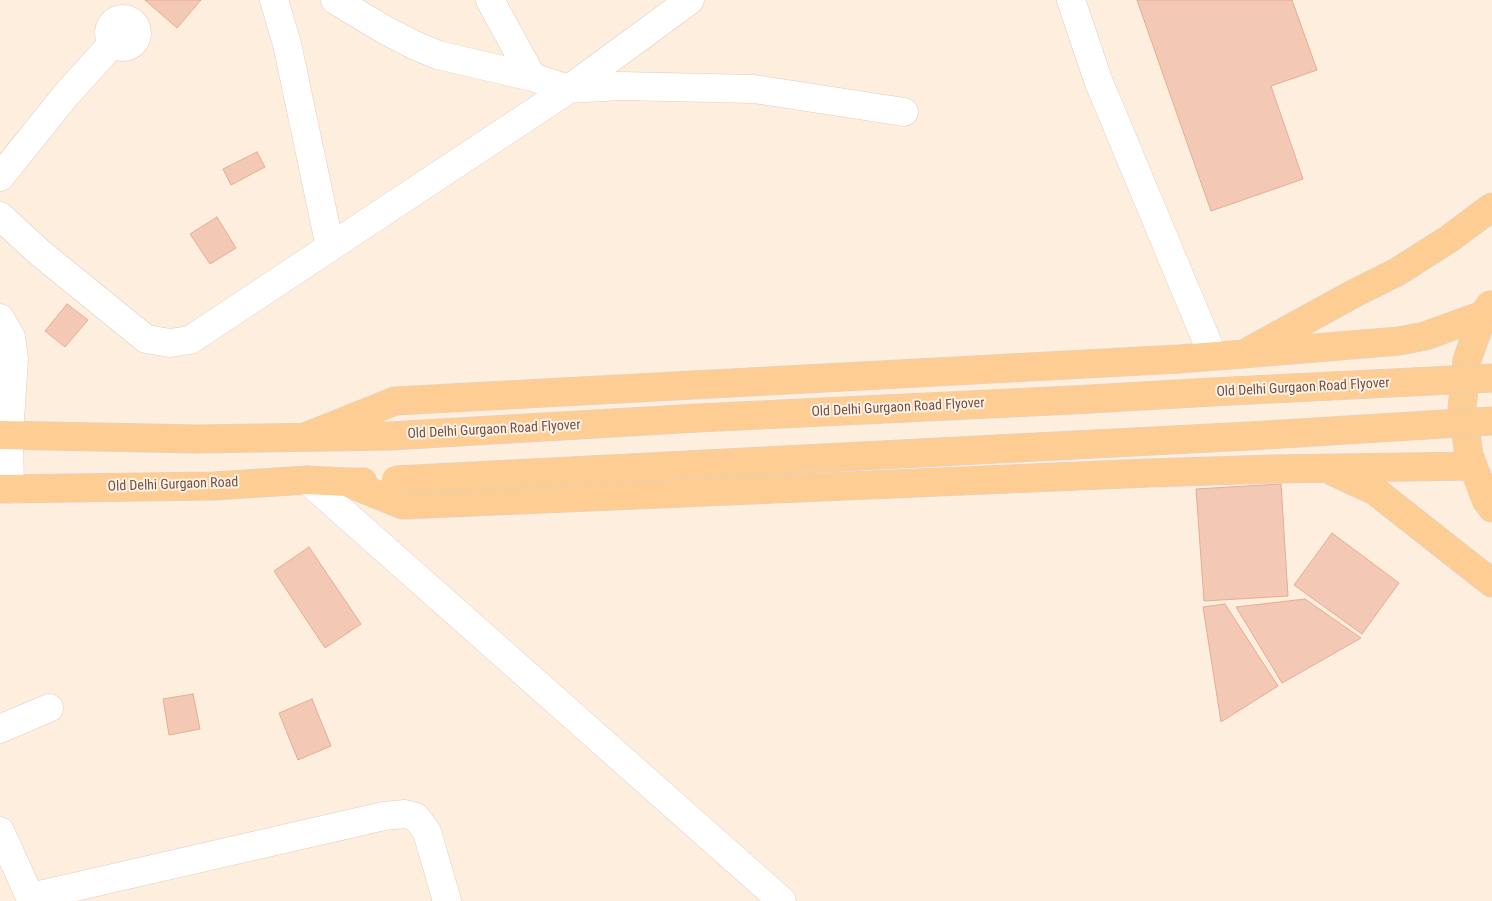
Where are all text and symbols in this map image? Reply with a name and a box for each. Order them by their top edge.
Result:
street label: Old Delhi Gurgaon Road Flyover [1216,375,1390,401]
street label: Old Delhi Gurgaon Road Flyover [811,395,985,421]
street label: Old Delhi Gurgaon Road Flyover [407,417,581,443]
street label: Old Delhi Gurgaon Road [107,474,239,496]

